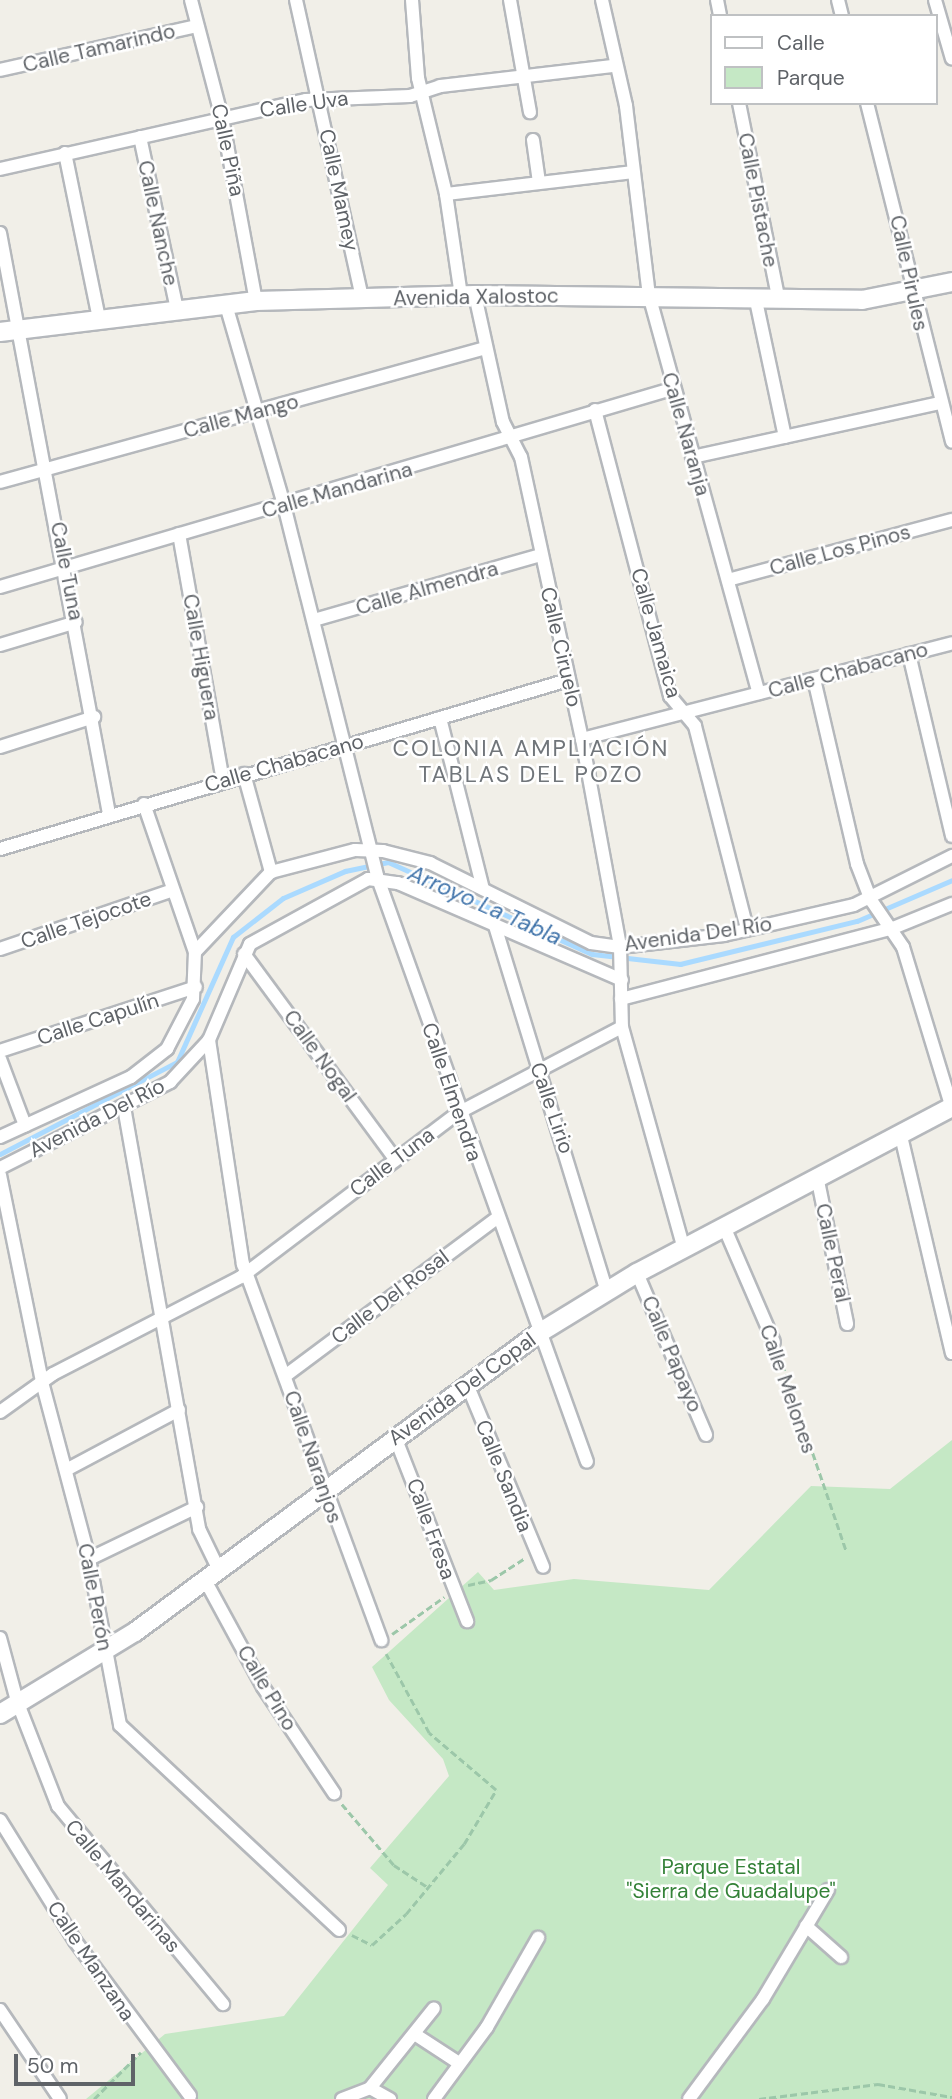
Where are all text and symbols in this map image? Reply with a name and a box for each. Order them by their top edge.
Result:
legend [710,14,938,105]
street label: Calle Tamarindo [20,18,178,78]
text: Calle [777,29,825,57]
text: Parque [777,64,845,92]
street label: Calle Uva [258,85,350,123]
street label: Calle Piña [206,101,250,199]
street label: Calle Mamey [314,127,364,253]
street label: Calle Pistache [733,131,783,269]
street label: Calle Nanche [132,158,184,288]
street label: Calle Pirules [884,213,934,333]
street label: Avenida Xalostoc [393,283,559,311]
street label: Calle Naranja [656,369,716,499]
street label: Calle Mango [181,389,301,443]
street label: Calle Mandarina [259,456,415,524]
street label: Calle Los Pinos [767,519,913,581]
street label: Calle Tuna [45,520,89,622]
street label: Calle Almendra [353,556,501,620]
street label: Calle Jamaica [625,565,687,701]
street label: Calle Ciruelo [535,585,587,709]
street label: Calle Higuera [178,592,224,722]
street label: Calle Chabacano [765,637,931,703]
street label: Calle Chabacano [201,728,367,798]
district label: COLONIA AMPLIACIÓN TABLAS DEL POZO [395,734,667,788]
water label: Arroyo La Tabla [404,859,566,951]
street label: Calle Tejocote [17,886,155,954]
street label: Avenida Del Río [623,911,773,957]
street label: Calle Capulín [34,987,162,1051]
street label: Calle Nogal [278,1005,362,1107]
street label: Calle Elmendra [416,1019,488,1165]
street label: Calle Lirio [525,1059,579,1157]
street label: Avenida Del Río [25,1073,169,1163]
street label: Calle Tuna [345,1122,439,1202]
street label: Calle Peral [810,1201,856,1305]
street label: Calle Del Rosal [326,1245,454,1349]
street label: Calle Papayo [636,1292,708,1416]
street label: Calle Melones [754,1321,822,1457]
street label: Avenida Del Copal [383,1327,541,1451]
street label: Calle Naranjos [279,1387,347,1527]
street label: Calle Sandia [470,1416,538,1536]
street label: Calle Fresa [401,1475,461,1583]
street label: Calle Perón [72,1541,118,1653]
street label: Calle Pino [232,1641,302,1735]
street label: Calle Mandarinas [60,1814,186,1958]
park label: Parque Estatal "Sierra de Guadalupe" [626,1854,836,1904]
street label: Calle Manzana [42,1896,140,2026]
scale bar [18,2039,138,2084]
text: 50 m [27,2052,78,2080]

